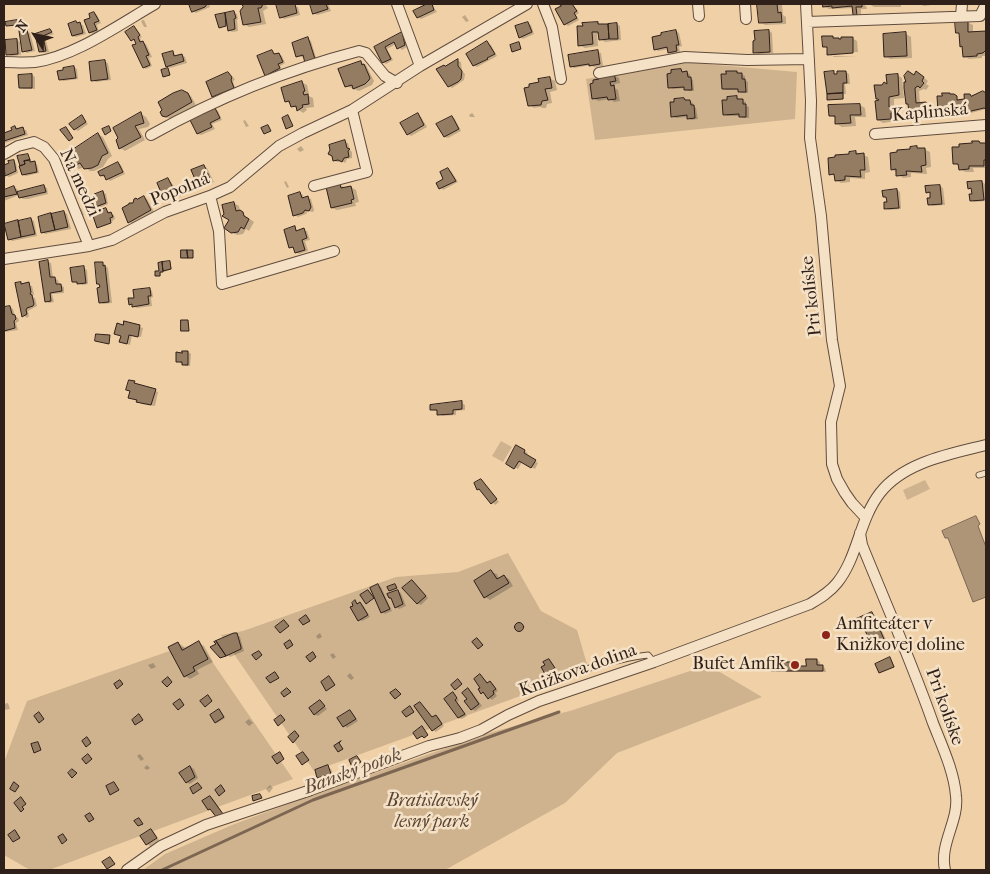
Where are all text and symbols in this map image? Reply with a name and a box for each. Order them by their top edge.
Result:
north arrow [10,10,60,60]
text: N [12,17,32,35]
street label: Kaplinská [891,99,969,127]
street label: Na medzi [54,146,104,220]
street label: Popolná [147,168,213,212]
street label: Pri kolíske [797,255,827,337]
place label: Amfiteáter v Knižkovej doline [836,614,965,656]
marker: Amfiteáter v Knižkovej doline [820,629,832,641]
street label: Knižkova dolina [516,640,640,702]
place label: Bufet Amfik [692,654,785,676]
marker: Bufet Amfik [789,659,801,671]
street label: Pri kolíske [920,665,968,749]
water label: Banský potok [301,744,405,800]
park label: Bratislavský lesný park [387,791,477,834]

